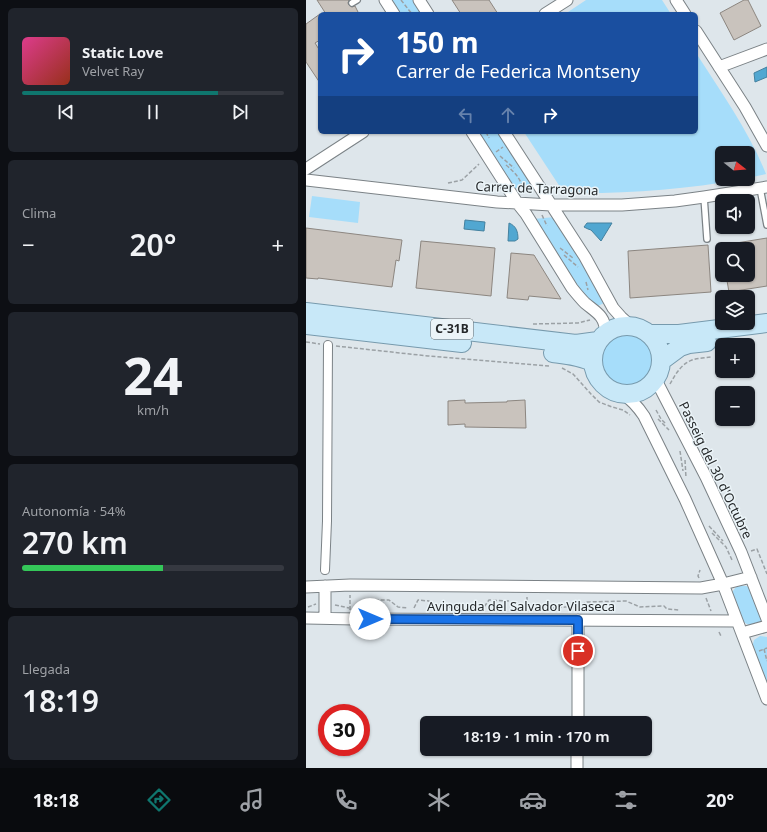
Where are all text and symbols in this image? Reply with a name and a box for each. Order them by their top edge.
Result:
text: 150 m [396,23,479,61]
icon: right [330,28,382,80]
text: Static Love [82,42,163,62]
text: Carrer de Federica Montseny [396,59,640,83]
text: Velvet Ray [82,62,144,80]
icon: previous [55,101,77,123]
icon: pause [142,101,164,123]
icon: next [229,101,251,123]
icon: left [455,104,477,126]
icon: ahead [497,104,519,126]
icon: right [539,104,561,126]
north arrow [715,146,755,186]
map controls [715,146,755,426]
street label: Carrer de Tarragona [475,177,599,199]
button: sound [715,194,755,234]
text: Clima [22,204,56,222]
text: 20° [129,224,177,265]
text: − [22,229,35,259]
text: + [271,229,284,259]
button: search [715,242,755,282]
button: layers [715,290,755,330]
road number: C-31B [431,319,473,339]
button: + [715,338,755,378]
text: 24 [123,339,183,410]
button: − [715,386,755,426]
street label: Passeig del 30 d'Octubre [675,398,757,542]
text: km/h [137,401,169,419]
text: Autonomía · 54% [22,502,126,520]
text: 270 km [22,522,128,563]
street label: Avinguda del Salvador Vilaseca [427,597,615,615]
position arrow [349,598,391,640]
pin [561,634,595,668]
icon: arrive [567,640,589,662]
text: Llegada [22,660,70,678]
text: 18:19 [22,680,99,721]
speed limit sign: 30 [318,704,370,756]
text: 18:19 · 1 min · 170 m [462,726,610,746]
icon: directions [145,786,173,814]
icon: music [238,786,266,814]
icon: phone [332,786,360,814]
icon: climate [425,786,453,814]
icon: car [519,786,547,814]
icon: filters [612,786,640,814]
text: 18:18 [33,788,79,812]
text: 20° [706,788,734,812]

